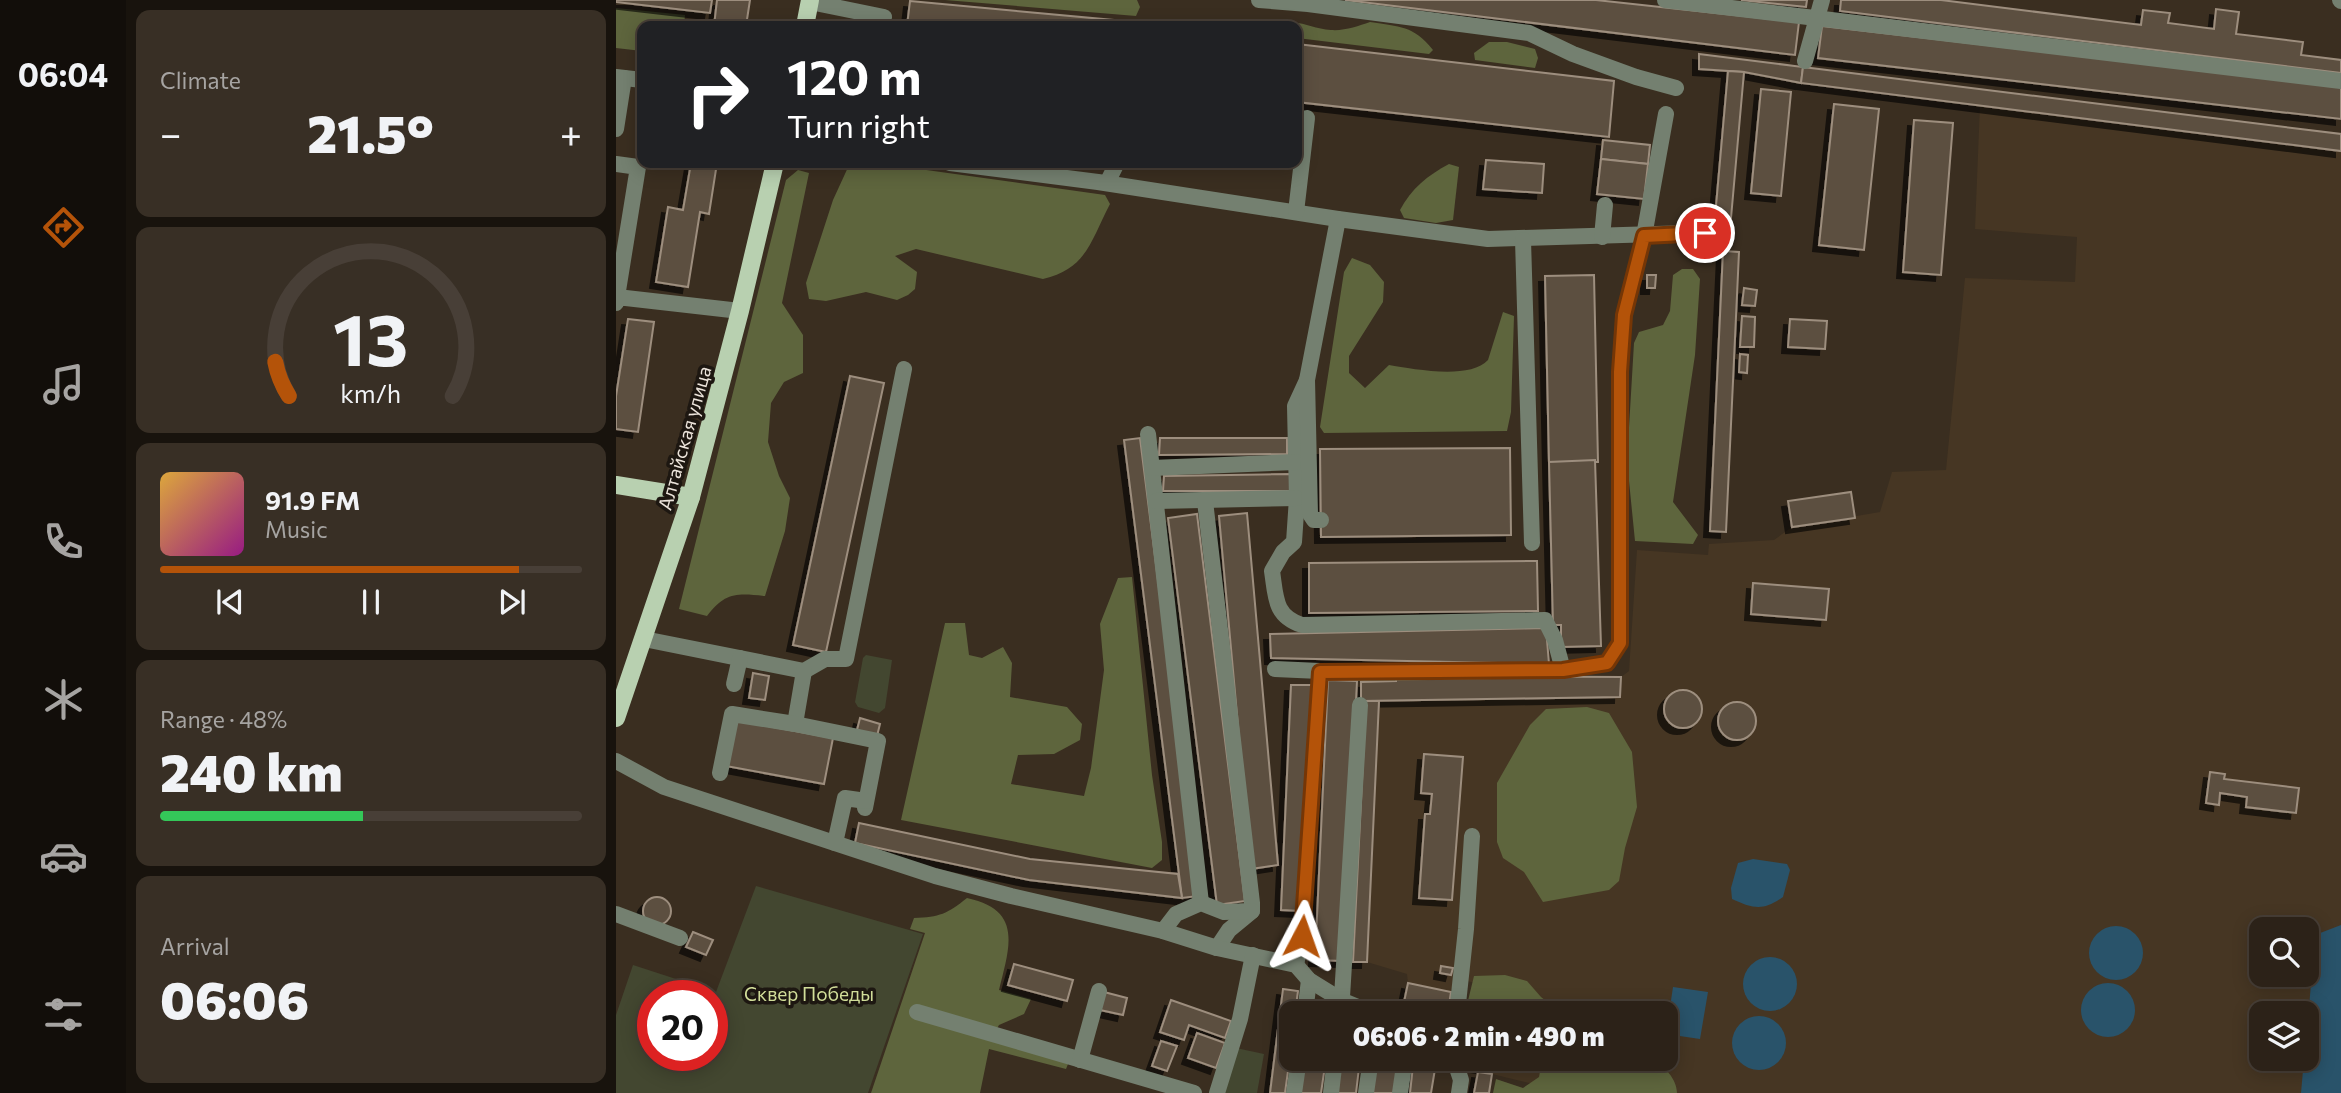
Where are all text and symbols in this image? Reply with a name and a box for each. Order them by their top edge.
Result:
text: 120 m [787,45,921,105]
icon: right [672,49,763,140]
text: 06:04 [18,54,108,94]
text: Climate [160,66,241,94]
text: 21.5° [307,100,434,164]
text: Turn right [787,105,930,145]
text: − [160,109,182,156]
text: + [560,109,582,156]
icon: directions [39,203,88,252]
pin [1675,203,1735,263]
icon: arrive [1686,214,1724,252]
text: 13 [333,292,409,381]
icon: music [39,360,88,409]
street label: Алтайская улица [652,363,716,513]
text: km/h [341,378,401,408]
text: 91.9 FM [265,484,360,515]
text: Music [265,515,328,543]
icon: phone [39,517,88,566]
icon: previous [211,583,249,621]
icon: pause [352,583,390,621]
icon: next [493,583,531,621]
icon: climate [39,675,88,724]
text: Range · 48% [160,705,287,733]
text: 240 km [160,739,343,803]
icon: car [39,832,88,881]
position arrow [1265,899,1339,973]
map controls [2249,917,2319,1071]
button: search [2249,917,2319,987]
text: Arrival [160,932,230,960]
text: 06:06 [160,966,309,1030]
speed limit sign: 20 [637,980,728,1071]
park label: Сквер Победы [744,982,874,1005]
icon: filters [39,990,88,1039]
button: layers [2249,1001,2319,1071]
text: 06:06 · 2 min · 490 m [1353,1020,1604,1051]

